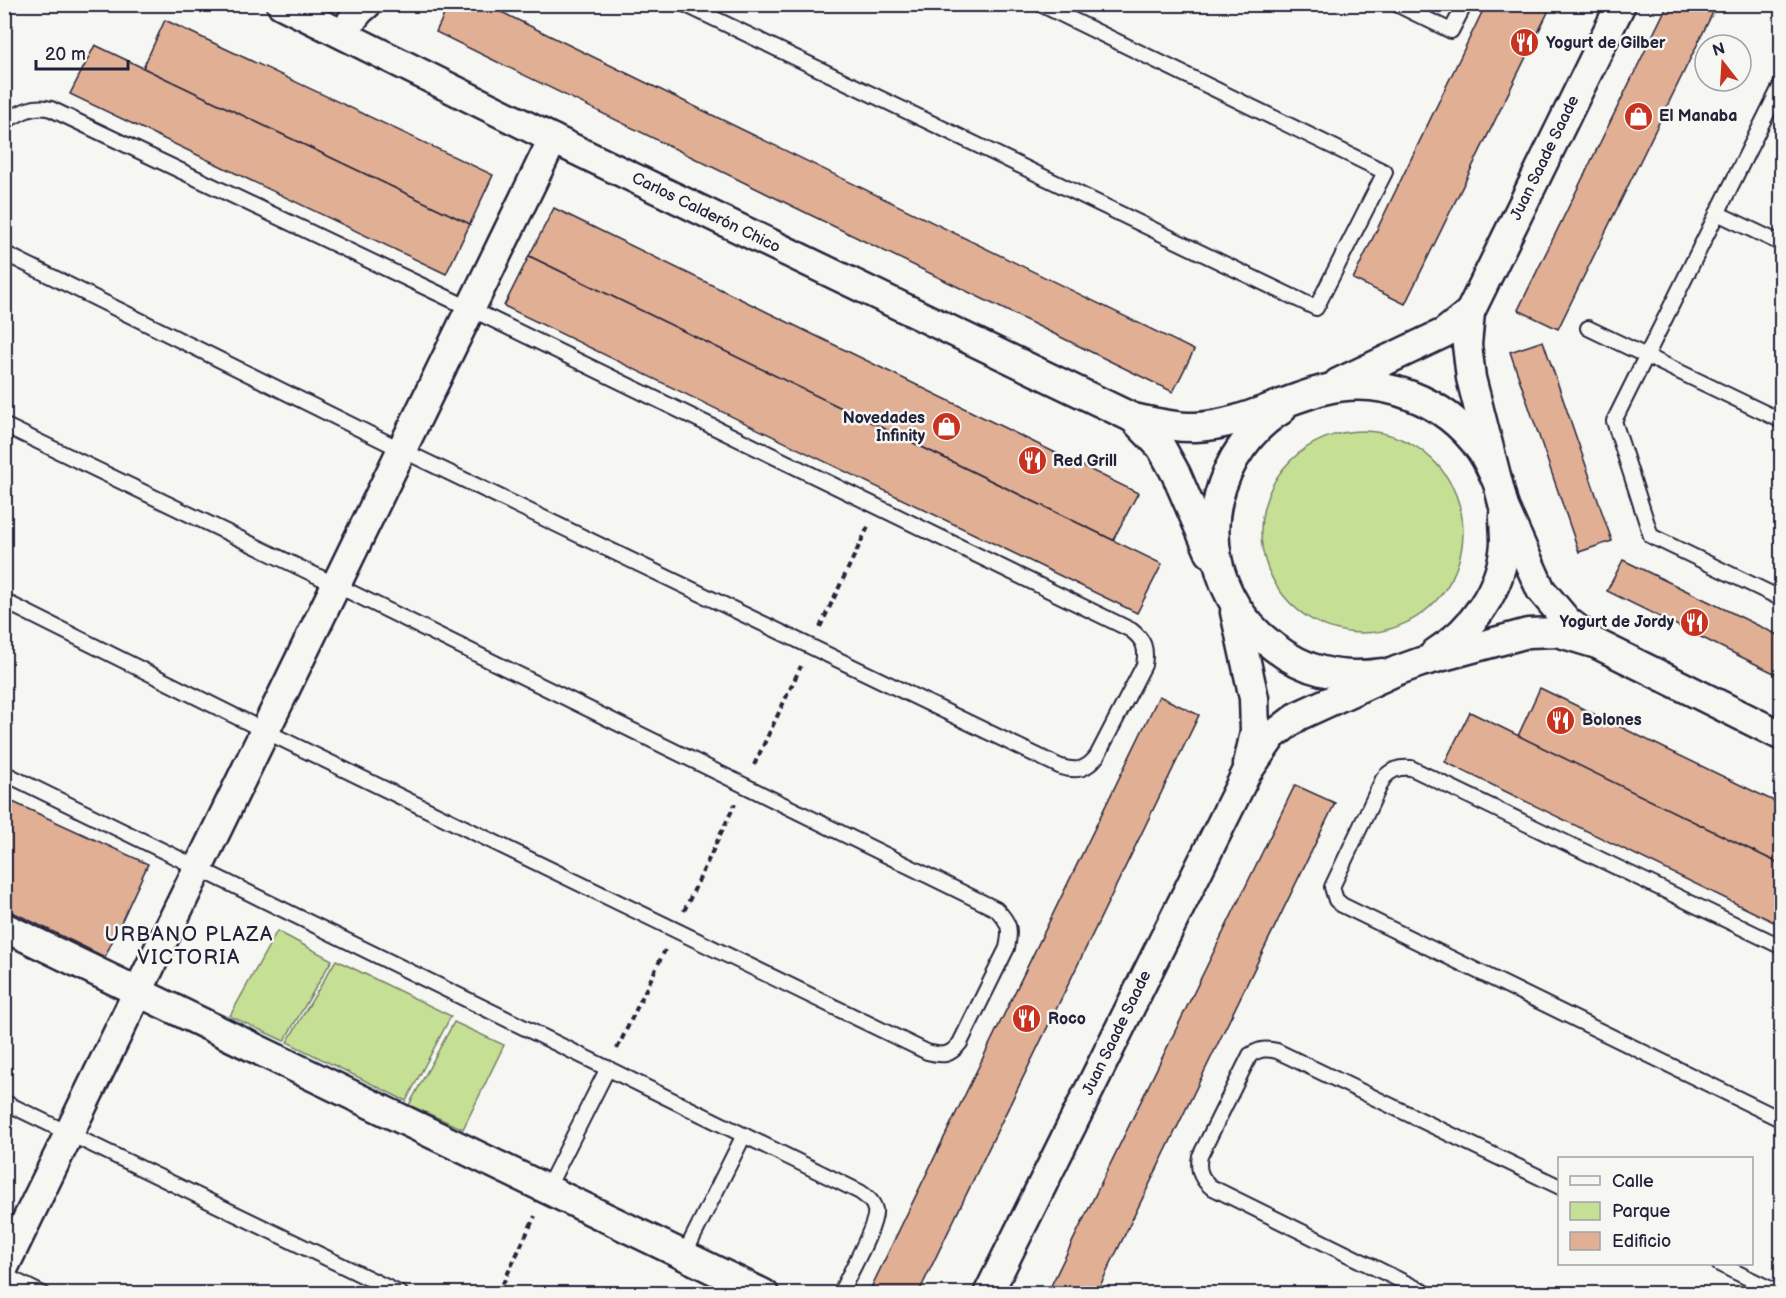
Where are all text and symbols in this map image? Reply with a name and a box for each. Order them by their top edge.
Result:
restaurant icon: Yogurt de Gilber [1509,27,1541,59]
scale bar [36,33,128,71]
north arrow [1693,33,1753,93]
place label: Yogurt de Gilber [1546,34,1666,53]
text: N [1711,39,1728,61]
text: 20 m [45,44,86,65]
street label: Juan Saade Saade [1507,92,1584,223]
shop icon: El Manaba [1622,100,1654,132]
place label: El Manaba [1659,107,1737,126]
street label: Carlos Calderón Chico [629,169,783,257]
place label: Novedades Infinity [843,409,926,446]
shop icon: Novedades Infinity [930,411,962,443]
restaurant icon: Red Grill [1016,445,1048,477]
place label: Red Grill [1053,452,1117,471]
restaurant icon: Yogurt de Jordy [1679,606,1711,638]
place label: Yogurt de Jordy [1560,613,1675,632]
restaurant icon: Bolones [1545,704,1577,736]
place label: Bolones [1582,711,1642,730]
district label: URBANO PLAZA VICTORIA [104,923,274,970]
street label: Juan Saade Saade [1079,967,1156,1098]
restaurant icon: Roco [1011,1003,1043,1035]
place label: Roco [1048,1010,1086,1029]
legend [1558,1157,1753,1265]
text: Calle [1612,1171,1654,1192]
text: Parque [1612,1201,1670,1222]
text: Edificio [1612,1231,1671,1252]

